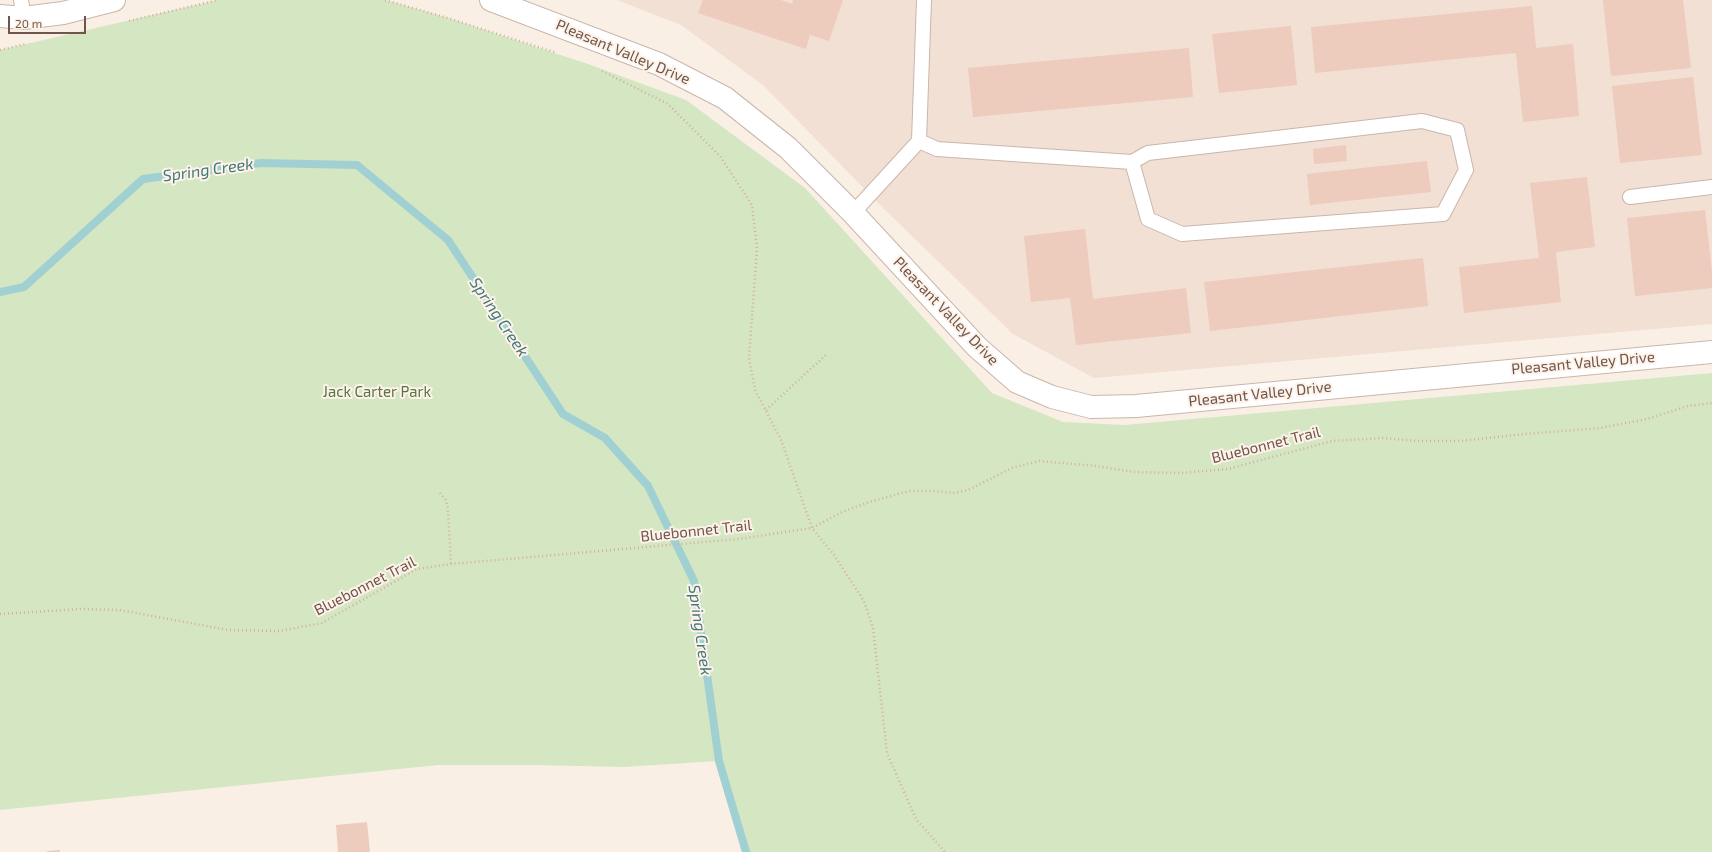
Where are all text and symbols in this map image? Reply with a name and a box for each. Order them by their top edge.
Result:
scale bar [10,8,88,34]
text: 20 m [15,16,42,30]
street label: Pleasant Valley Drive [553,16,693,88]
water label: Spring Creek [161,154,255,186]
street label: Pleasant Valley Drive [890,253,1002,369]
water label: Spring Creek [466,274,532,360]
street label: Pleasant Valley Drive [1510,348,1656,378]
street label: Pleasant Valley Drive [1187,378,1333,410]
park label: Jack Carter Park [323,383,431,401]
street label: Bluebonnet Trail [1210,423,1322,467]
street label: Bluebonnet Trail [640,516,752,546]
street label: Bluebonnet Trail [311,553,419,619]
water label: Spring Creek [684,583,716,677]

